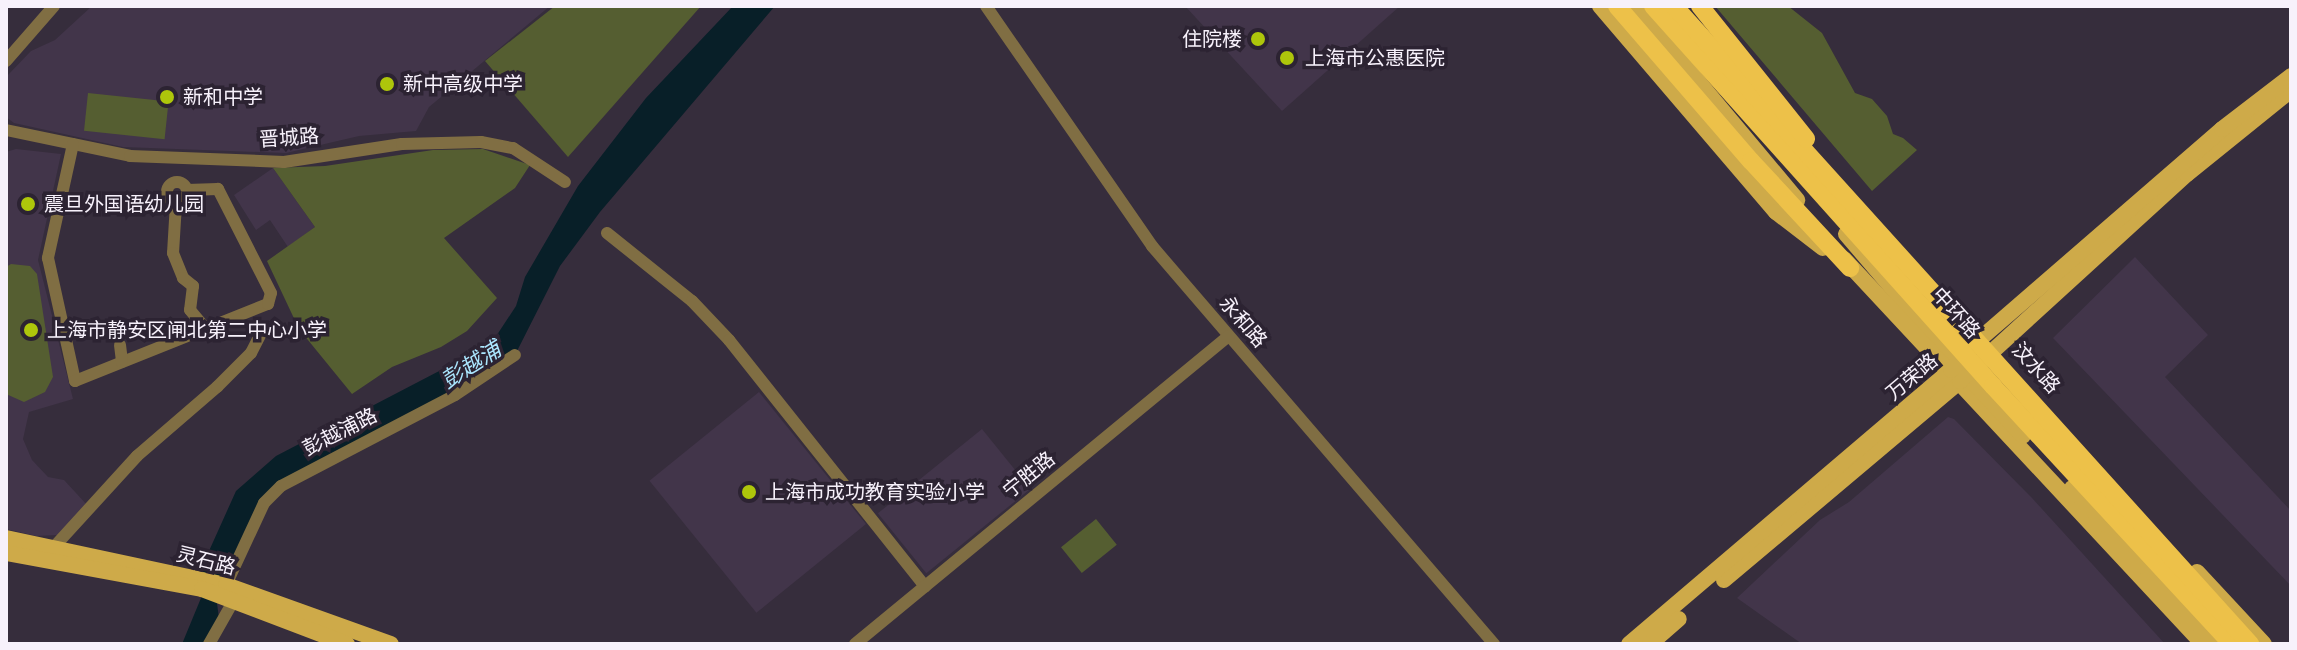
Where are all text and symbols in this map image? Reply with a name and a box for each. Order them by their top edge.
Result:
place label: 住院楼 [1182,27,1242,51]
marker: 住院楼 [1249,30,1267,48]
place label: 上海市公惠医院 [1305,46,1445,70]
marker: 上海市公惠医院 [1276,47,1298,69]
place label: 新中高级中学 [403,72,523,96]
marker: 新中高级中学 [378,75,396,93]
place label: 新和中学 [183,85,263,109]
marker: 新和中学 [158,88,176,106]
street label: 晋城路 [258,124,320,152]
place label: 震旦外国语幼儿园 [44,192,204,216]
marker: 震旦外国语幼儿园 [19,195,37,213]
street label: 中环路 [1927,283,1985,343]
street label: 永和路 [1214,291,1272,353]
place label: 上海市静安区闸北第二中心小学 [47,318,327,342]
marker: 上海市静安区闸北第二中心小学 [22,321,40,339]
water label: 彭越浦 [436,336,506,394]
street label: 汶水路 [2007,338,2065,398]
street label: 万荣路 [1881,349,1943,405]
street label: 彭越浦路 [299,403,381,461]
street label: 宁胜路 [998,447,1060,503]
place label: 上海市成功教育实验小学 [765,480,985,504]
marker: 上海市成功教育实验小学 [740,483,758,501]
street label: 灵石路 [174,542,238,580]

